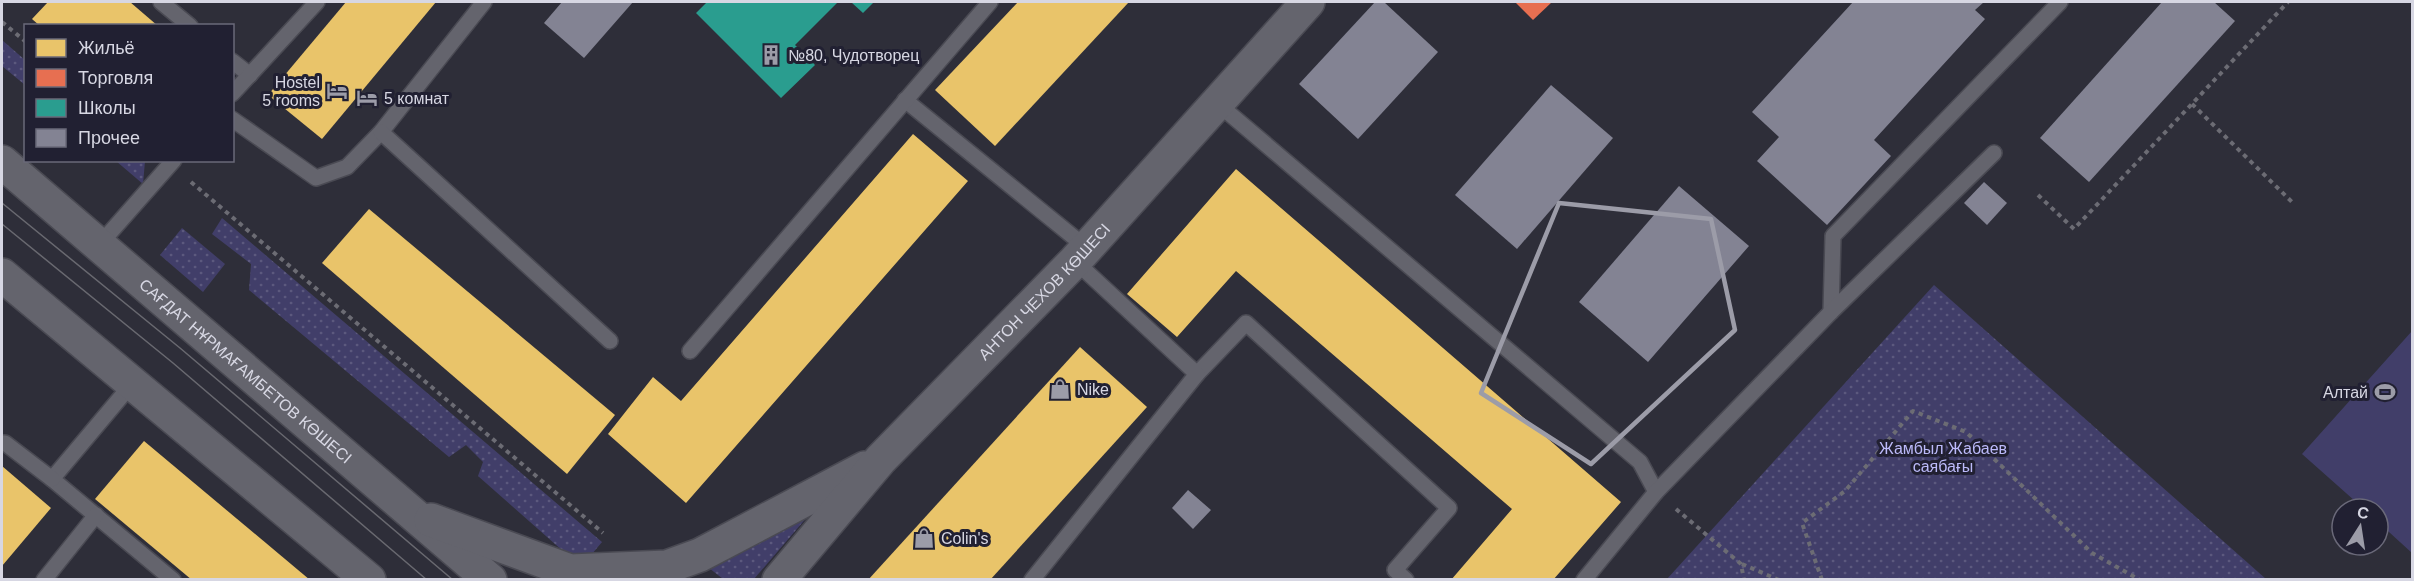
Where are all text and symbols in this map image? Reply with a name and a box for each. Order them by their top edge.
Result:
legend [24,24,234,162]
text: Жильё [78,38,135,58]
building icon: №80, Чудотворец [759,43,783,67]
place label: №80, Чудотворец [788,47,919,64]
text: Торговля [78,68,153,88]
place label: Hostel 5 rooms [262,74,320,109]
hotel icon: Hostel 5 rooms [325,79,349,103]
hotel icon: 5 комнат [355,86,379,110]
place label: 5 комнат [384,90,450,107]
text: Школы [78,98,136,118]
text: Прочее [78,128,140,148]
street label: АНТОН ЧЕХОВ КӨШЕСІ [975,220,1113,363]
street label: САҒДАТ НҰРМАҒАМБЕТОВ КӨШЕСІ [136,276,355,467]
shop icon: Nike [1048,377,1072,401]
sports icon: Алтай [2373,380,2397,404]
place label: Nike [1077,381,1109,398]
place label: Алтай [2323,384,2368,401]
park label: Жамбыл Жабаев саябағы [1879,440,2007,475]
north arrow [2330,497,2390,557]
text: С [2356,503,2371,522]
shop icon: Colin's [912,526,936,550]
place label: Colin's [941,530,989,547]

